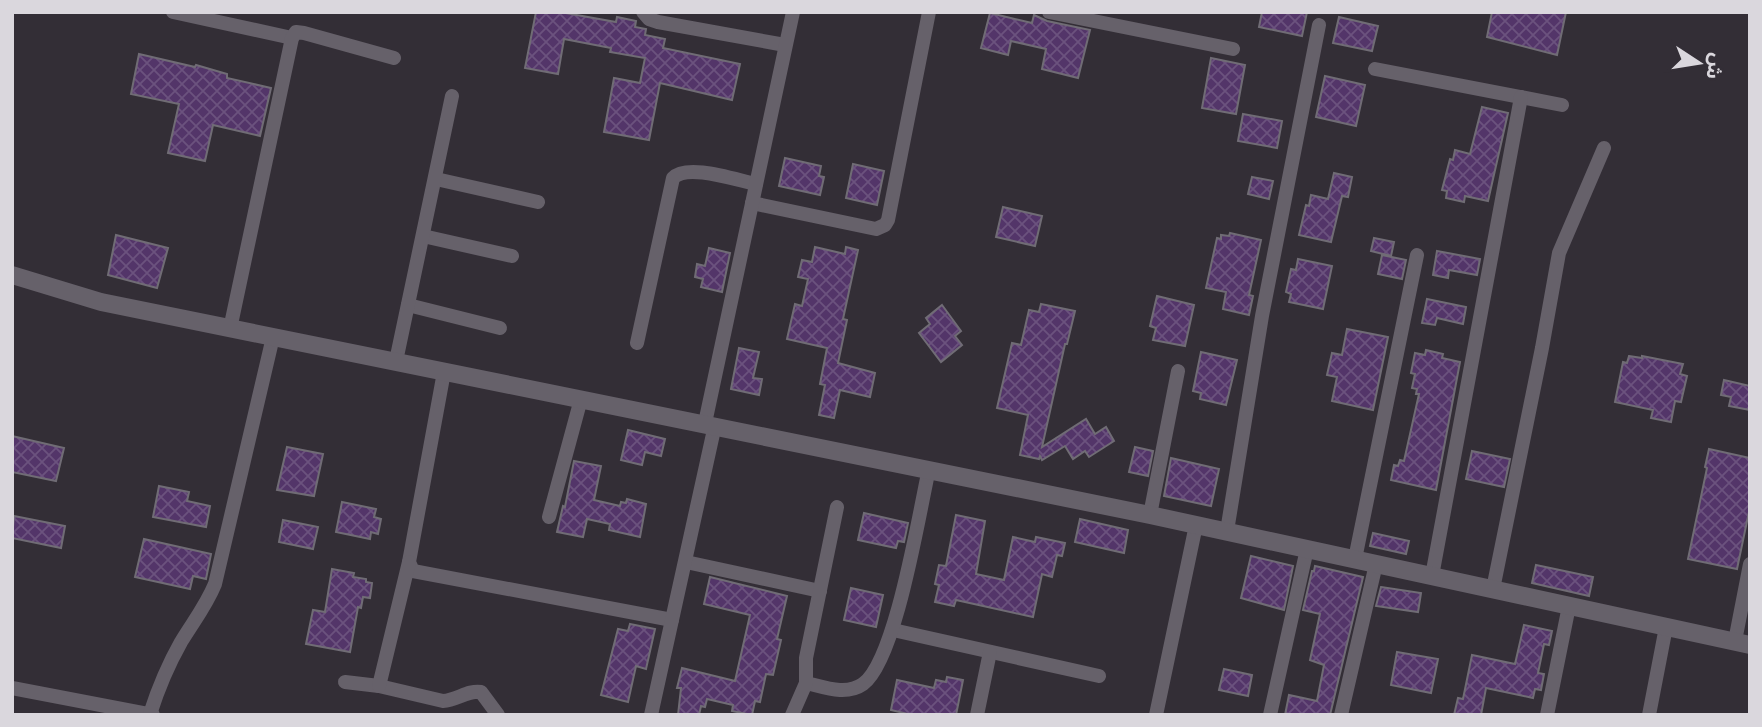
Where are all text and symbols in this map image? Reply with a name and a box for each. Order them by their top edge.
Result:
north arrow [1664,28,1734,98]
text: ش [1700,51,1729,82]

